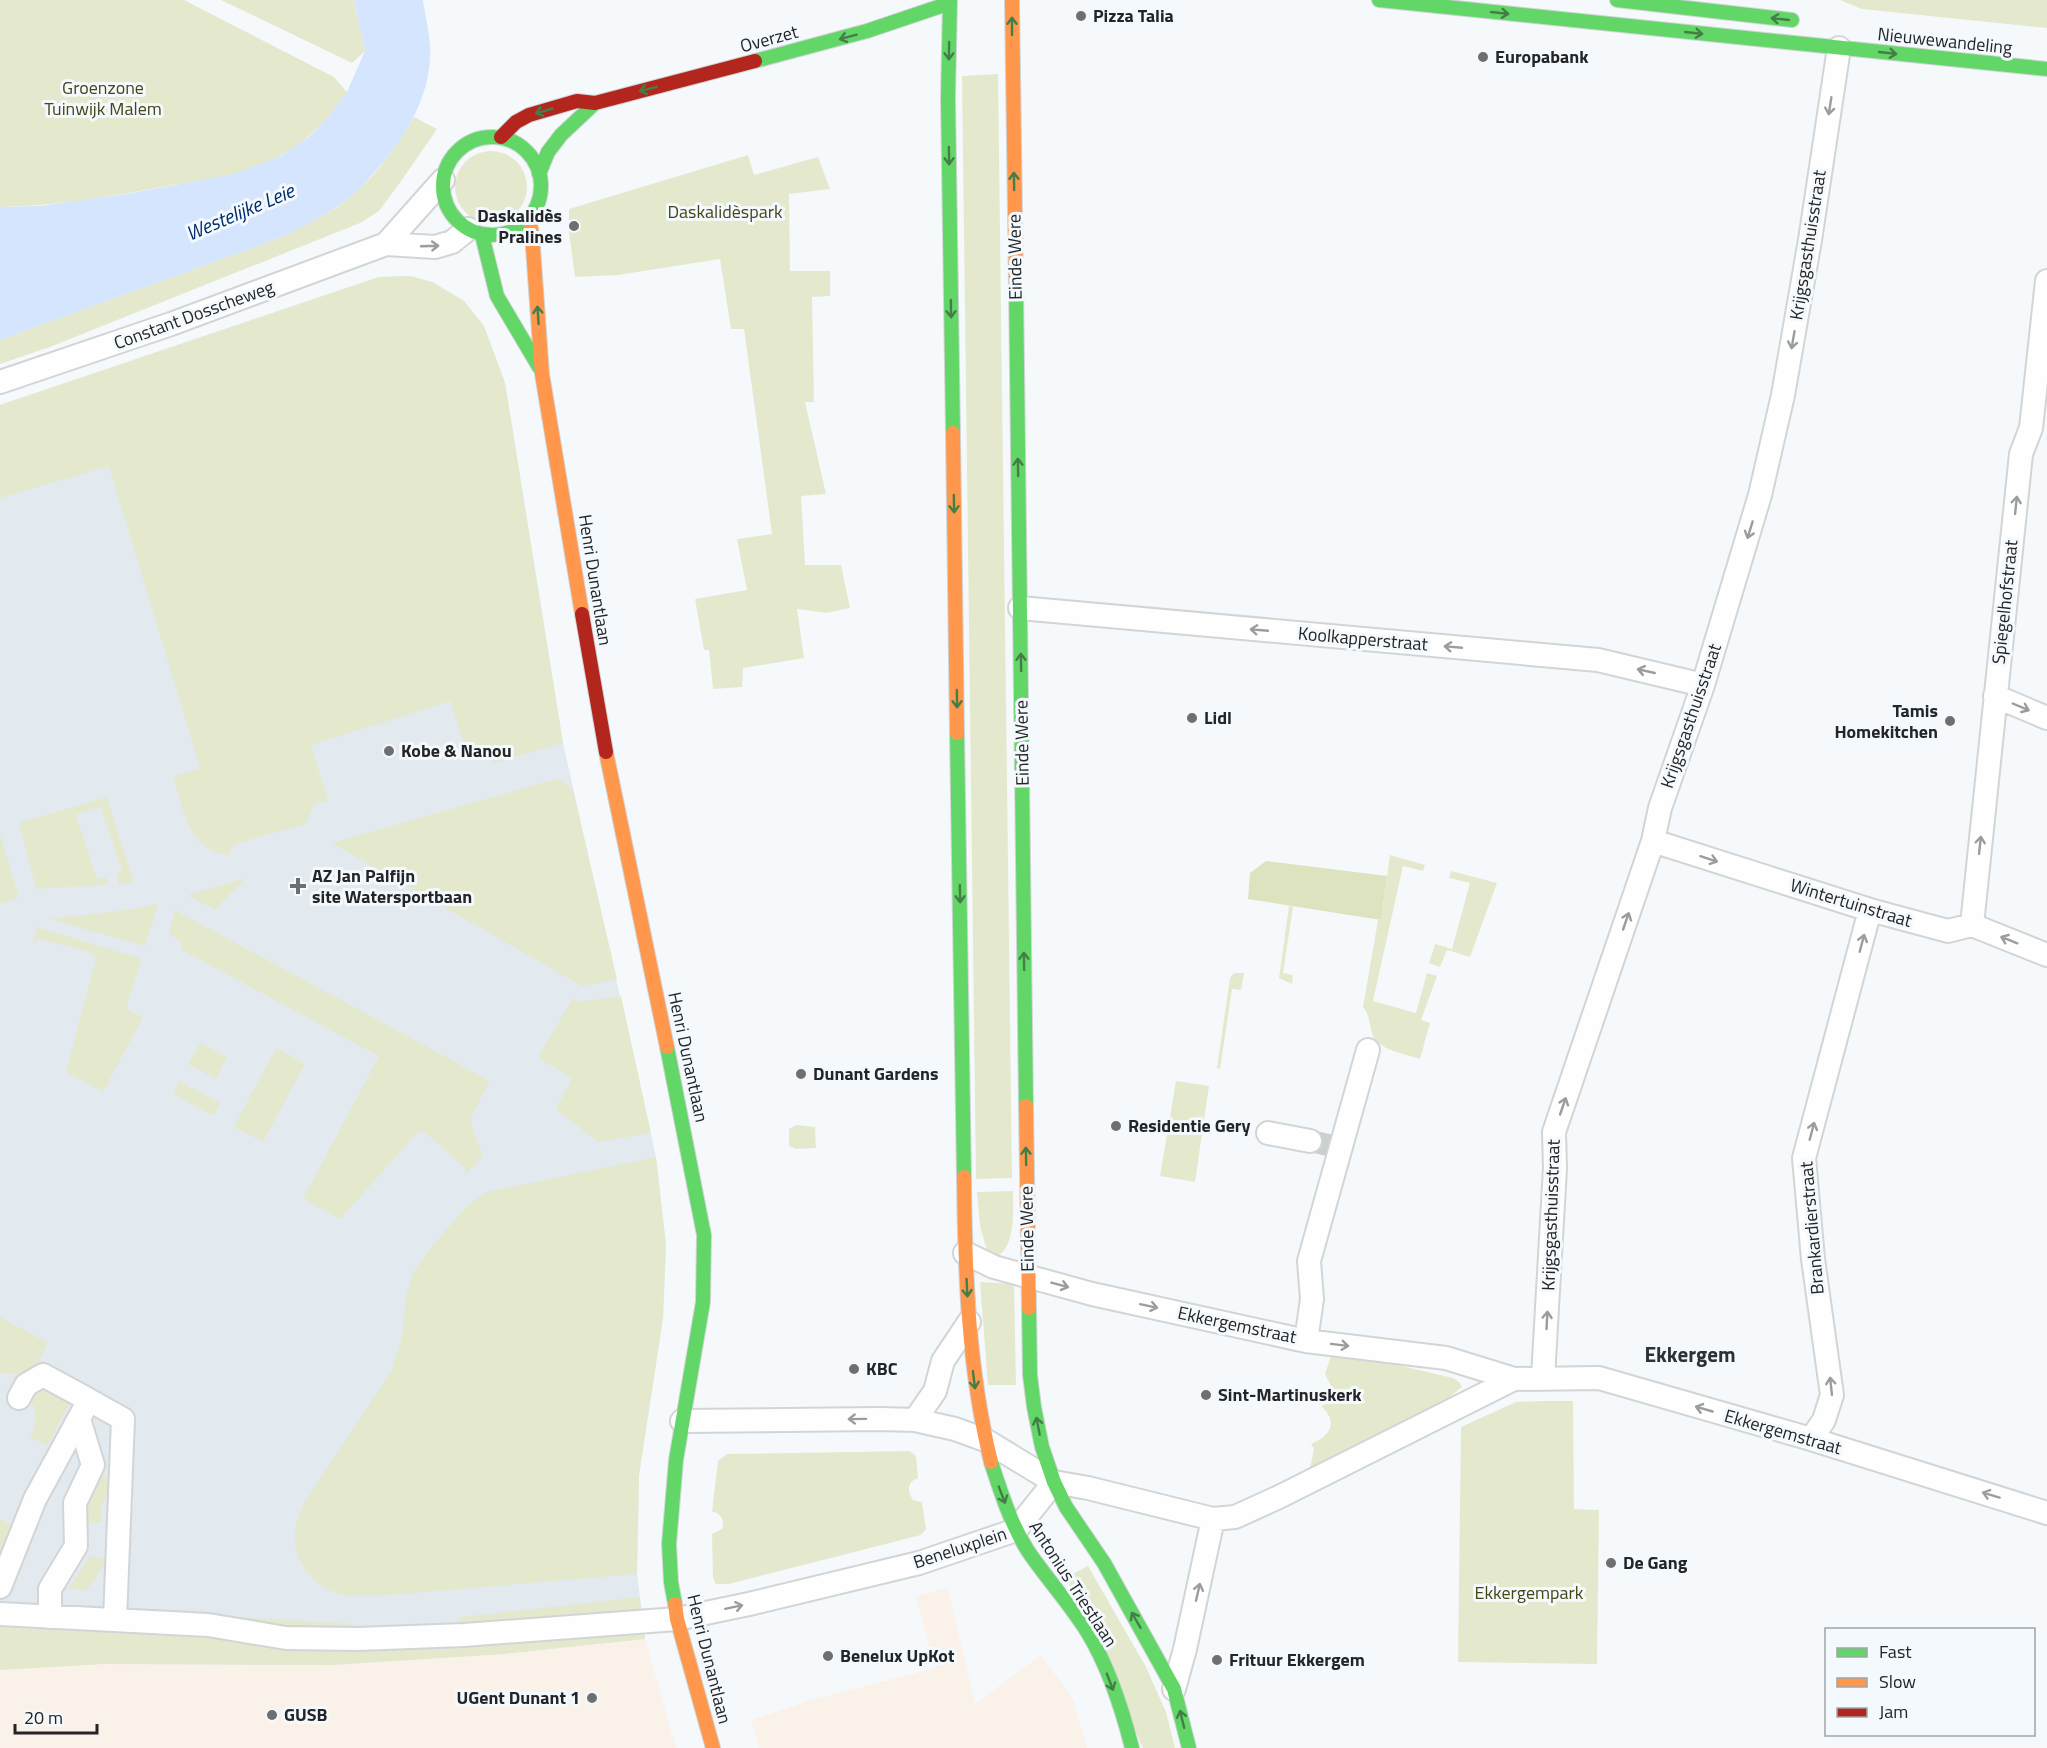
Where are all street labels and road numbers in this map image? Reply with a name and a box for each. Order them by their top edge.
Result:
street label: Overzet [737,18,802,59]
street label: Nieuwewandeling [1876,20,2014,61]
street label: Krijgsgasthuisstraat [1782,167,1833,322]
street label: Einde Were [1000,214,1029,300]
street label: Constant Dosscheweg [110,273,278,356]
street label: Henri Dunantlaan [572,512,619,648]
street label: Spiegelhofstraat [1985,538,2025,666]
street label: Koolkapperstraat [1297,619,1430,658]
street label: Krijgsgasthuisstraat [1653,639,1728,792]
street label: Einde Were [1007,700,1036,786]
street label: Wintertuinstraat [1787,871,1916,934]
street label: Henri Dunantlaan [662,989,715,1125]
street label: Krijgsgasthuisstraat [1534,1138,1567,1291]
street label: Brankardierstraat [1792,1160,1831,1296]
street label: Einde Were [1012,1186,1041,1272]
street label: Ekkergemstraat [1175,1299,1300,1350]
street label: Ekkergemstraat [1721,1402,1846,1461]
street label: Antonius Triestlaan [1023,1515,1124,1652]
street label: Beneluxplein [909,1520,1010,1575]
street label: Henri Dunantlaan [680,1591,739,1726]

